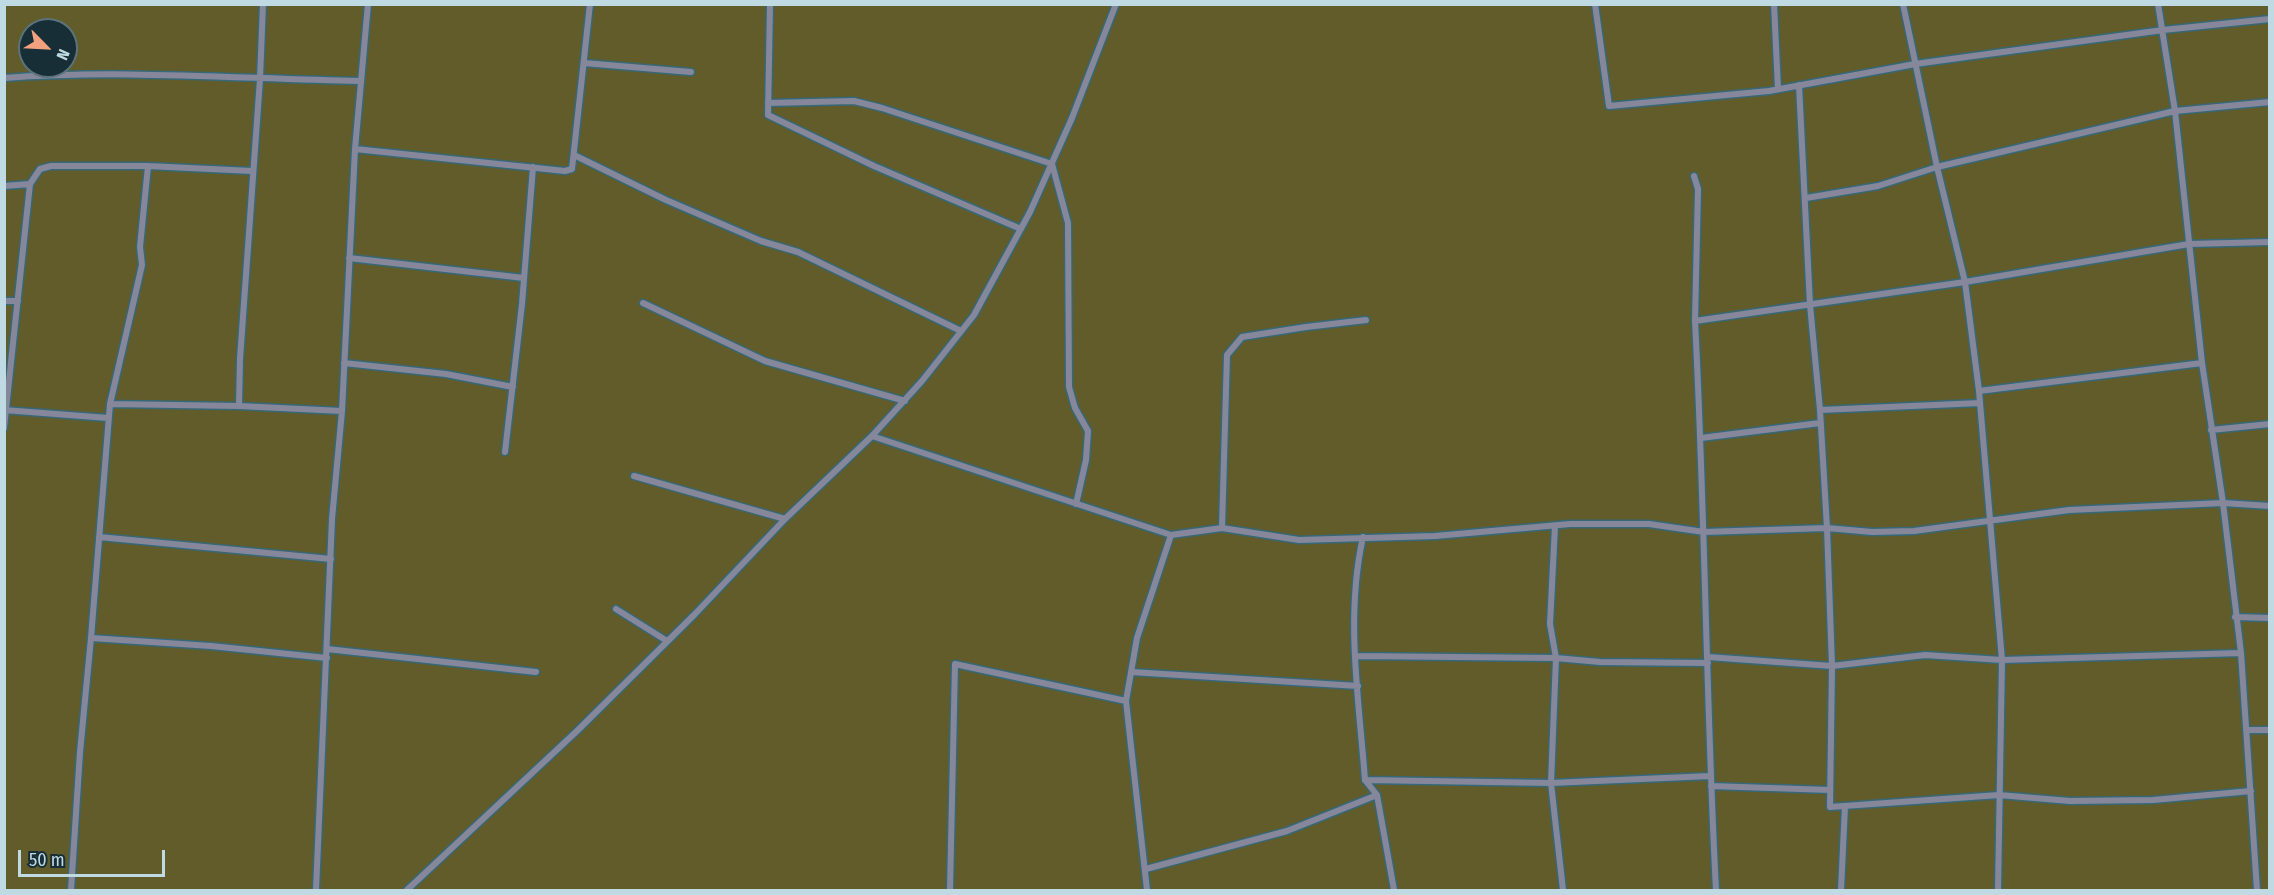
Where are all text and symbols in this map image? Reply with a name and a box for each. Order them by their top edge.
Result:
north arrow [18,18,78,78]
text: N [52,46,74,63]
scale bar [21,838,168,876]
text: 50 m [29,849,65,871]

